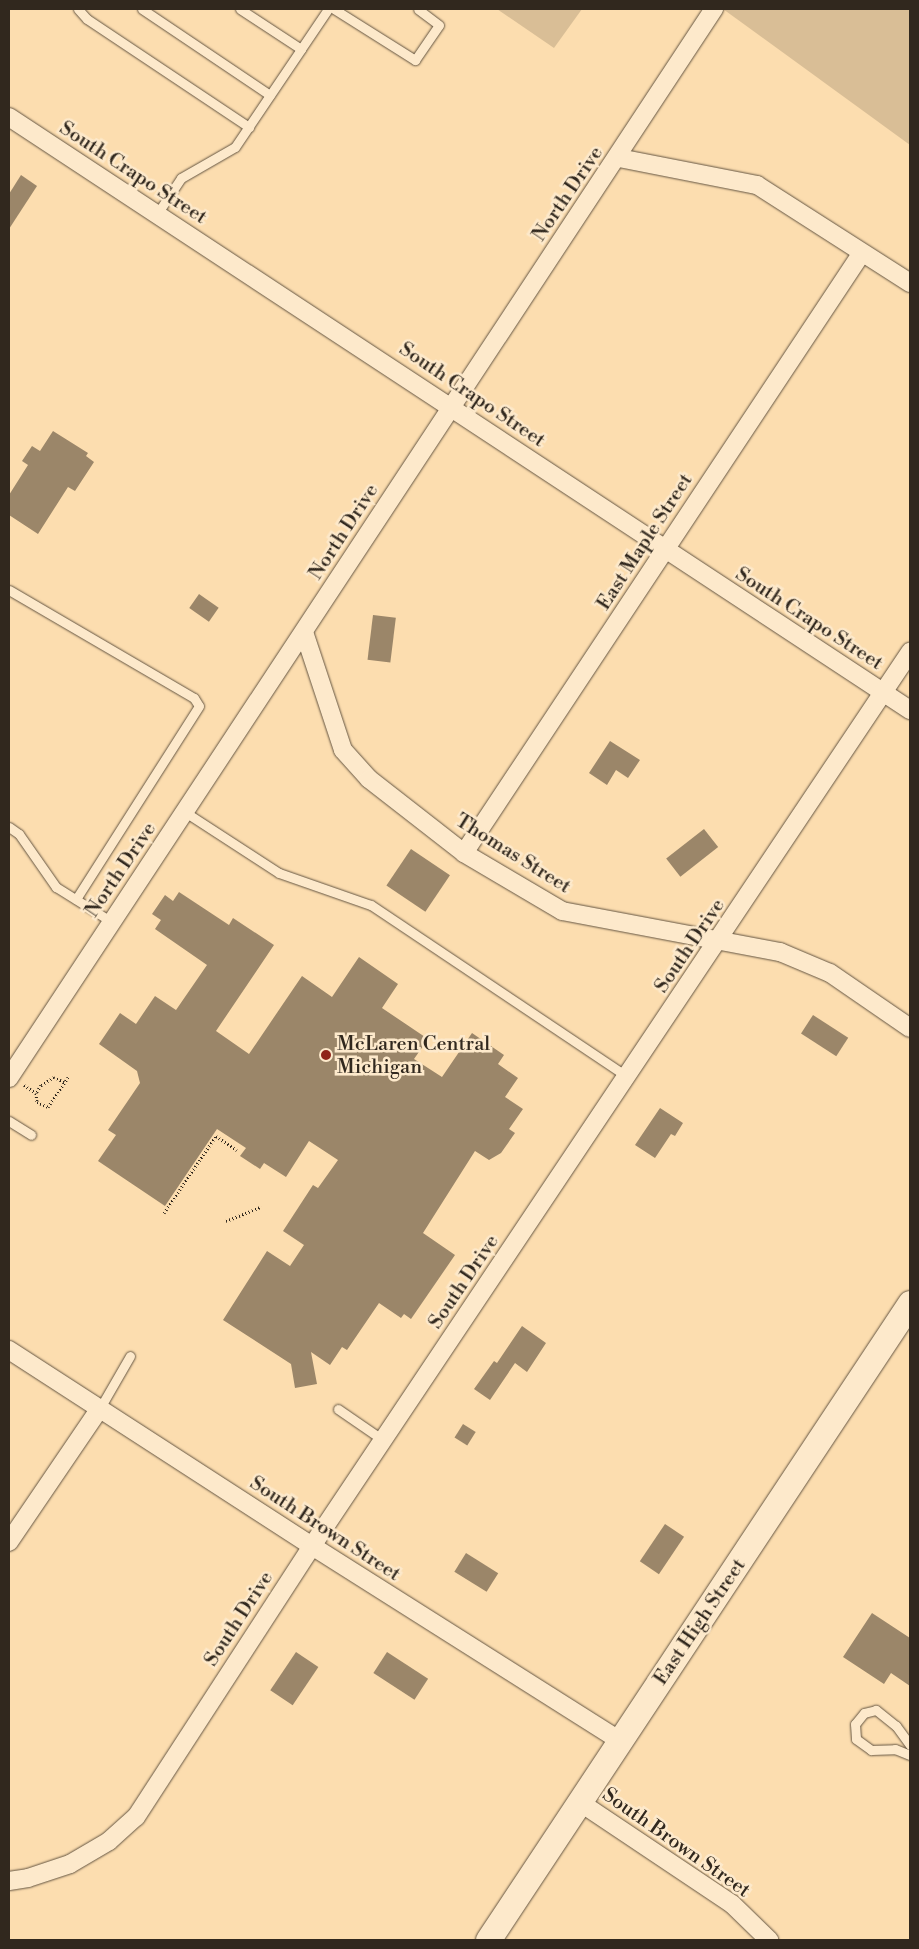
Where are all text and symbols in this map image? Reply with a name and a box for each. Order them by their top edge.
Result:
street label: South Crapo Street [55,116,211,230]
street label: North Drive [527,142,609,246]
street label: South Crapo Street [394,337,550,453]
street label: East Maple Street [592,469,698,615]
street label: North Drive [304,480,384,584]
street label: South Crapo Street [731,562,887,676]
street label: Thomas Street [451,809,575,899]
street label: North Drive [80,818,162,922]
street label: South Drive [650,894,730,998]
place label: McLaren Central Michigan [337,1032,490,1079]
marker: McLaren Central Michigan [319,1048,333,1062]
street label: South Drive [424,1230,504,1334]
street label: South Brown Street [245,1471,405,1587]
street label: East High Street [649,1554,751,1690]
street label: South Drive [199,1567,279,1671]
street label: South Brown Street [597,1783,755,1903]

